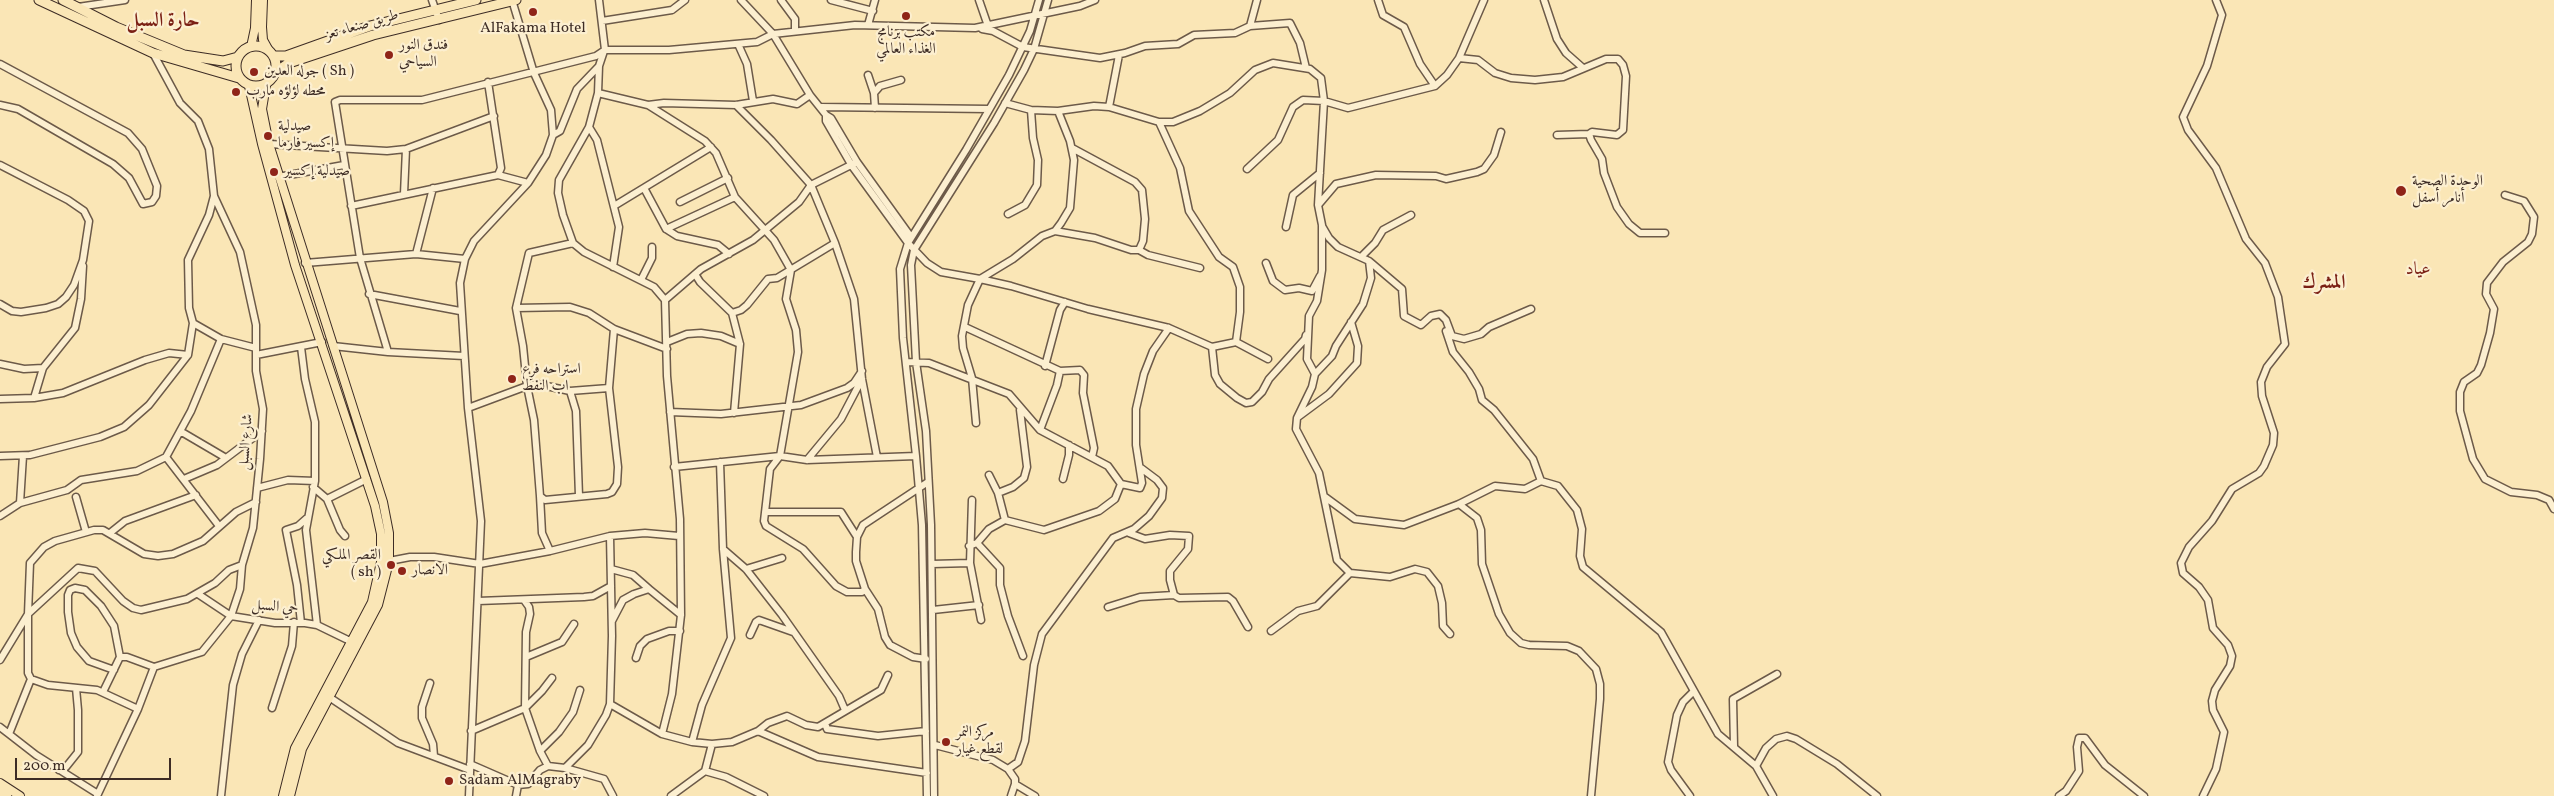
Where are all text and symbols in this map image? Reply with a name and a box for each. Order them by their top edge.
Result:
marker: AlFakama Hotel [527,6,539,18]
street label: طريق صنعاء تعز [323,7,401,45]
district label: حارة السبل [126,10,200,34]
marker: مكتب برنامج الغذاء العالمي [900,10,912,22]
place label: AlFakama Hotel [480,20,586,38]
place label: مكتب برنامج الغذاء العالمي [876,24,936,59]
place label: فندق النور السياحي [399,37,448,72]
marker: فندق النور السياحي [383,49,395,61]
place label: جوله العدين ( Sh ) [264,63,354,81]
marker: جوله العدين ( Sh ) [248,66,260,78]
place label: محطه لؤلؤه مارب [246,83,325,101]
marker: محطه لؤلؤه مارب [230,86,242,98]
place label: صيدلية إكسير فارما [278,118,334,153]
marker: صيدلية إكسير فارما [262,130,274,142]
place label: صيدلية إكسير [284,163,350,181]
marker: صيدلية إكسير [268,166,280,178]
place label: الوحدة الصحية أنامر أسفل [2412,173,2483,208]
marker: الوحدة الصحية أنامر أسفل [2394,184,2408,198]
district label: عياد [2405,260,2431,282]
district label: المشرك [2302,272,2346,296]
place label: استراحه فرع اب النفط [522,361,581,396]
marker: استراحه فرع اب النفط [506,373,518,385]
street label: شارع السبل [236,413,258,471]
place label: القصر الملكي ( sh ) [322,547,381,582]
marker: القصر الملكي ( sh ) [385,559,397,571]
place label: الانصار [412,562,448,580]
marker: الانصار [396,565,408,577]
street label: حي السبل [251,597,299,619]
place label: مركز النمر لقطع غيار [956,724,1003,759]
marker: مركز النمر لقطع غيار [940,736,952,748]
scale bar [18,748,174,780]
text: 200 m [23,756,66,777]
place label: Sadam AlMagraby [459,772,581,790]
marker: Sadam AlMagraby [443,775,455,787]

